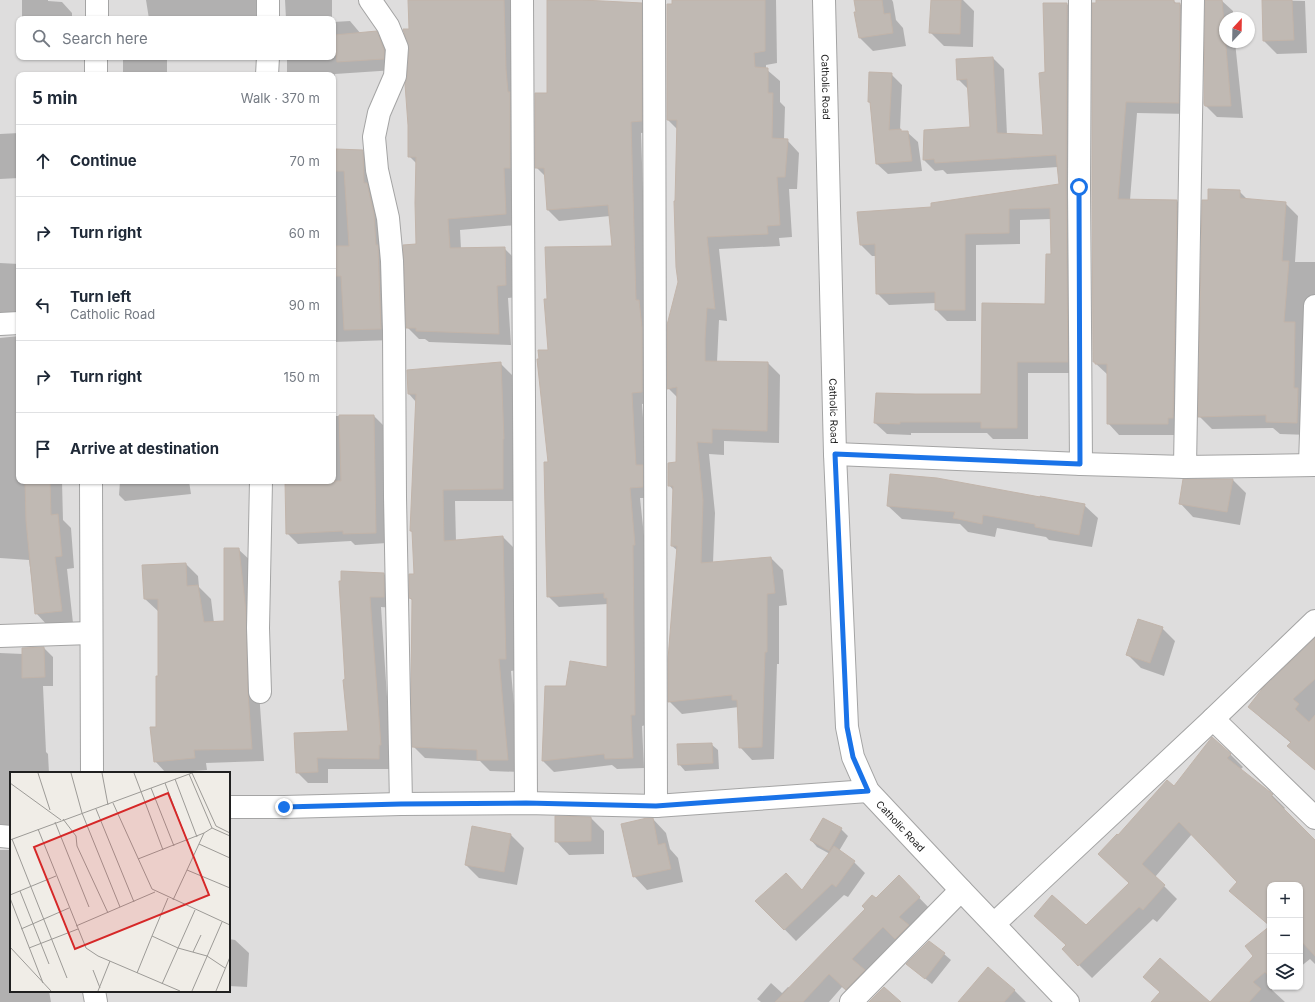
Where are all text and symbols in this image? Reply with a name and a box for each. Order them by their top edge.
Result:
north arrow [1219,12,1255,48]
search box [16,16,336,60]
icon: search [30,27,52,49]
text: Search here [62,29,148,48]
street label: Catholic Road [819,54,833,120]
text: 5 min [32,88,78,108]
text: Walk · 370 m [241,90,320,106]
icon: ahead [32,150,54,172]
text: Continue [70,151,137,170]
text: 70 m [290,153,320,169]
route start [1070,178,1088,196]
icon: right [32,222,54,244]
text: Turn right [70,223,142,242]
text: 60 m [289,225,320,241]
text: Turn left [70,287,131,306]
icon: left [32,294,54,316]
text: 90 m [289,297,320,313]
text: Catholic Road [70,306,155,322]
icon: right [32,366,54,388]
text: Turn right [70,367,142,386]
text: 150 m [284,369,320,385]
street label: Catholic Road [827,378,841,444]
icon: arrive [32,438,54,460]
text: Arrive at destination [70,439,219,458]
inset map [10,772,230,992]
route end [275,798,293,816]
street label: Catholic Road [874,798,928,854]
map controls [1267,882,1303,990]
button: + [1267,882,1303,918]
button: − [1267,918,1303,954]
button: layers [1267,954,1303,990]

